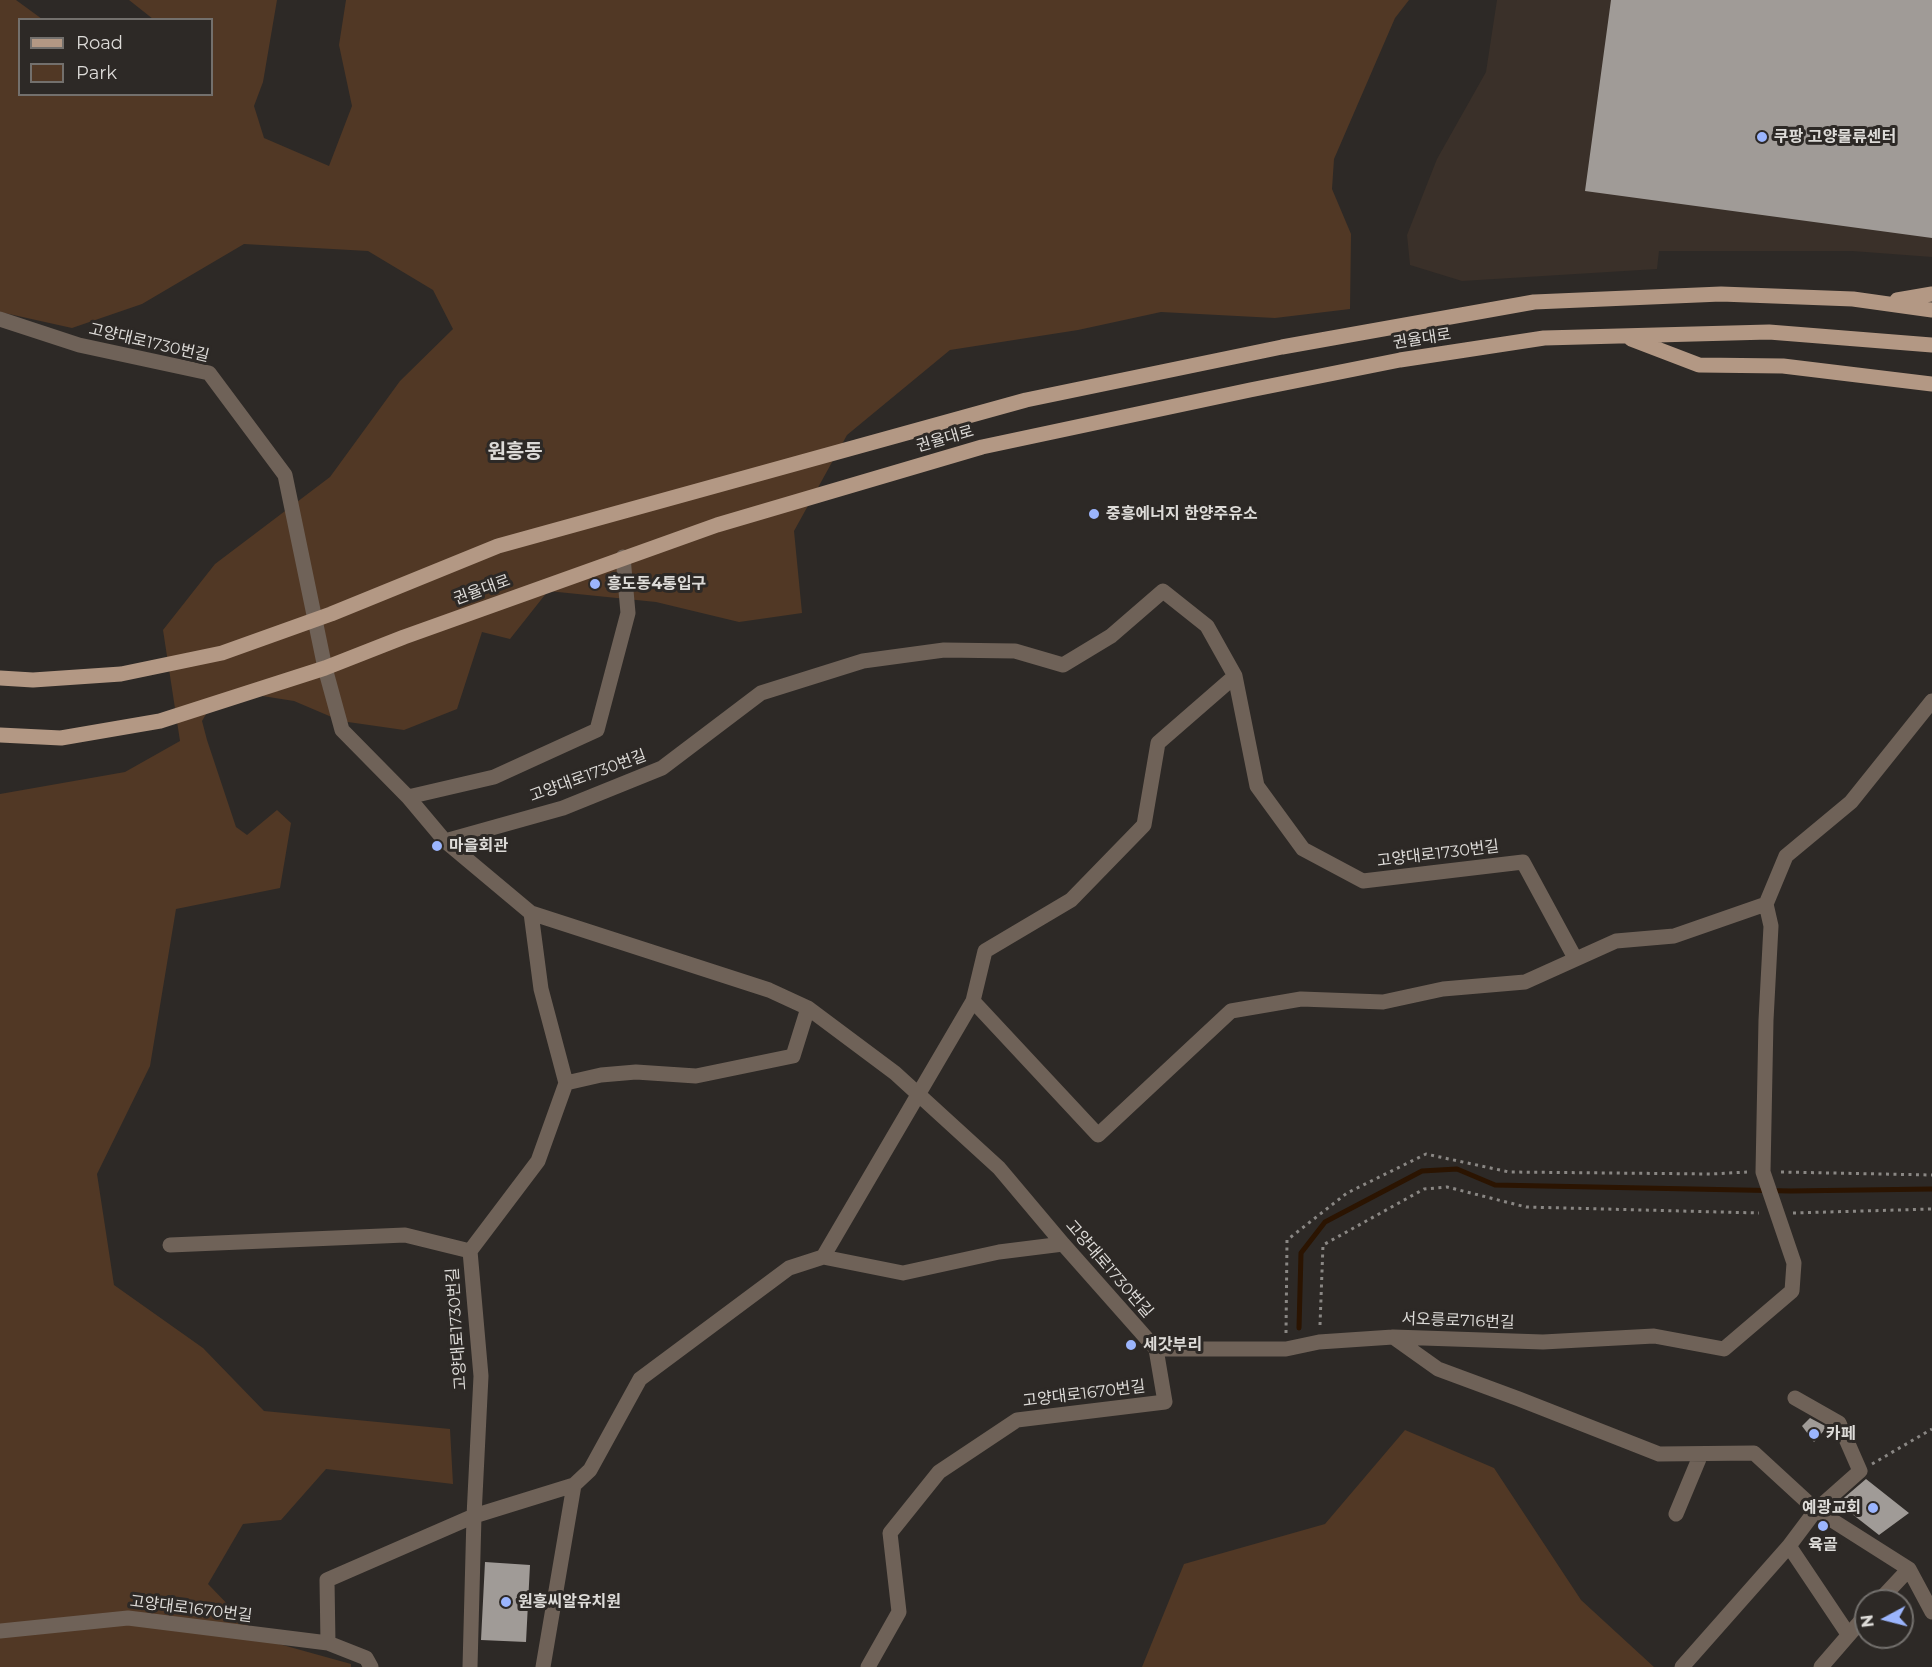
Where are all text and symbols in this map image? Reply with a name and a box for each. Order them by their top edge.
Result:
legend [18,18,213,96]
text: Road [76,32,123,54]
text: Park [76,62,117,84]
place label: 쿠팡 고양물류센터 [1774,127,1896,147]
marker: 쿠팡 고양물류센터 [1755,130,1769,144]
street label: 고양대로1730번길 [87,320,211,366]
street label: 권율대로 [1391,325,1453,353]
street label: 권율대로 [914,422,976,456]
district label: 원흥동 [487,440,543,464]
place label: 중흥에너지 한양주유소 [1106,504,1258,524]
marker: 중흥에너지 한양주유소 [1087,507,1101,521]
street label: 권율대로 [451,571,513,609]
place label: 흥도동4통입구 [607,574,706,594]
marker: 흥도동4통입구 [588,577,602,591]
street label: 고양대로1730번길 [527,746,649,806]
place label: 마을회관 [449,836,508,856]
street label: 고양대로1730번길 [1376,837,1500,871]
marker: 마을회관 [430,839,444,853]
street label: 고양대로1730번길 [1061,1216,1157,1322]
street label: 고양대로1730번길 [443,1267,471,1391]
street label: 서오릉로716번길 [1401,1309,1515,1333]
place label: 세갓부리 [1143,1335,1202,1355]
marker: 세갓부리 [1124,1338,1138,1352]
street label: 고양대로1670번길 [1022,1377,1146,1411]
place label: 카페 [1826,1424,1855,1444]
marker: 카페 [1807,1427,1821,1441]
place label: 예광교회 [1802,1498,1861,1518]
marker: 예광교회 [1866,1501,1880,1515]
marker: 육골 [1816,1519,1830,1533]
place label: 육골 [1808,1535,1838,1555]
north arrow [1854,1589,1914,1649]
street label: 고양대로1670번길 [129,1592,253,1626]
place label: 원흥씨알유치원 [518,1592,621,1612]
marker: 원흥씨알유치원 [499,1595,513,1609]
text: N [1857,1613,1878,1629]

